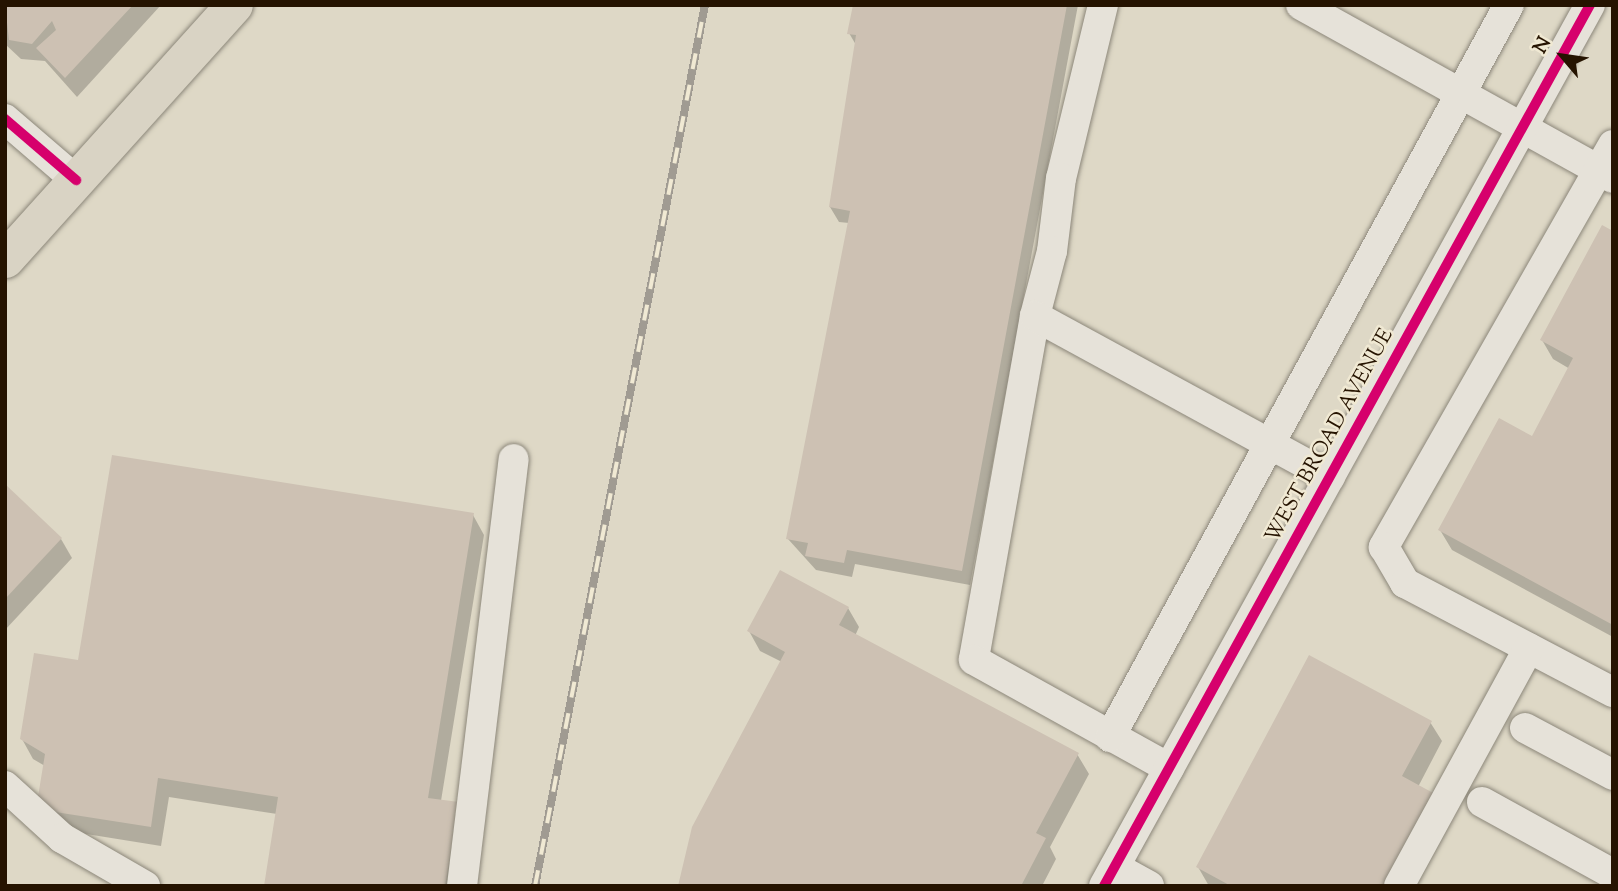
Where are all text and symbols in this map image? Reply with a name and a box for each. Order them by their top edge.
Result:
north arrow [1527,21,1597,91]
text: N [1528,32,1559,59]
street label: WEST BROAD AVENUE [1261,325,1399,547]

